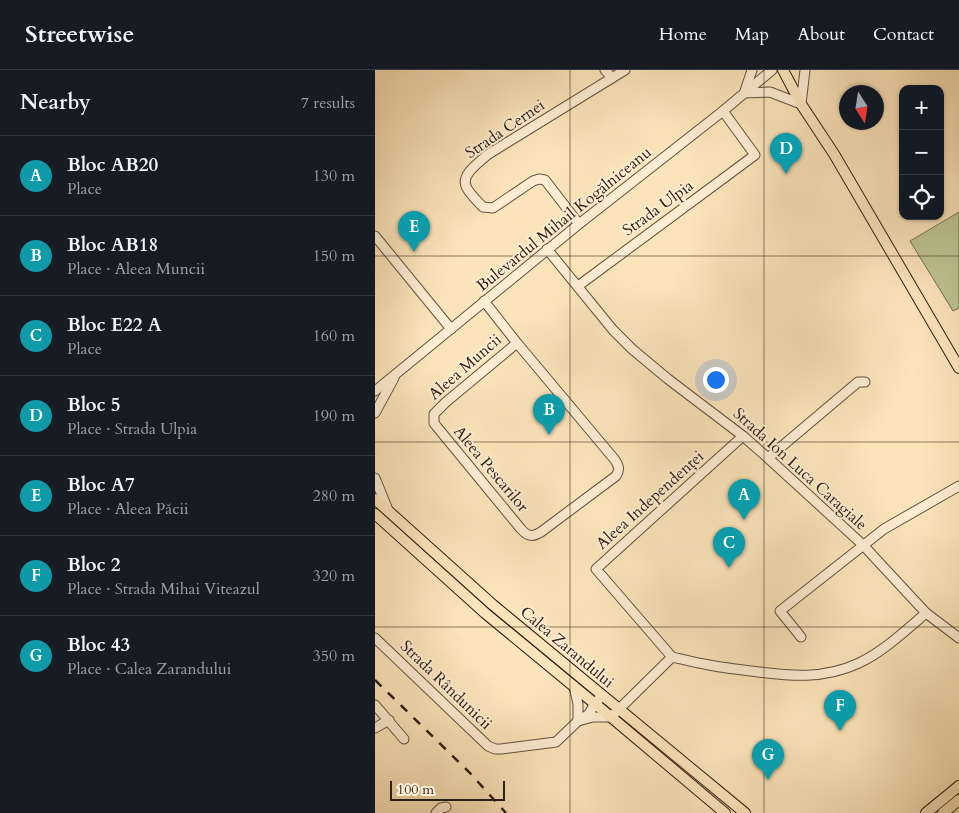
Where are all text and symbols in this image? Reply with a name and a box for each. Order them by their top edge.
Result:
text: Streetwise [25,18,134,51]
text: Home [659,22,707,47]
text: Map [735,22,769,47]
text: About [797,22,845,47]
text: Contact [873,22,934,47]
north arrow [839,85,884,130]
map controls [899,85,944,220]
button: + [899,85,944,130]
text: Nearby [20,88,91,117]
text: 7 results [301,92,355,114]
street label: Strada Cernei [461,94,550,164]
button: − [899,130,944,175]
pin: D [770,133,802,174]
street label: Bulevardul Mihail Kogălniceanu [472,141,656,296]
text: Bloc AB20 [67,152,158,178]
text: A [30,165,42,187]
text: 130 m [313,165,355,187]
street label: Strada Ulpia [618,175,698,241]
button: locate [899,175,944,220]
text: Place [67,178,102,200]
pin: E [398,211,430,252]
text: Bloc AB18 [67,232,158,258]
text: B [30,245,42,267]
text: 150 m [313,245,355,267]
text: Place · Aleea Muncii [67,258,205,280]
text: Bloc E22 A [67,312,162,338]
text: C [30,325,42,347]
text: 160 m [313,325,355,347]
street label: Aleea Muncii [424,329,507,405]
text: Place [67,338,102,360]
your location [703,367,729,393]
text: Bloc 5 [67,392,121,418]
pin: B [533,394,565,435]
street label: Strada Ion Luca Caragiale [728,403,872,535]
text: D [29,405,43,427]
text: 190 m [313,405,355,427]
text: Place · Strada Ulpia [67,418,197,440]
street label: Aleea Pescarilor [448,421,534,517]
street label: Aleea Independenței [591,445,709,554]
text: Bloc A7 [67,472,135,498]
pin: A [728,479,760,520]
text: E [31,485,41,507]
text: 280 m [313,485,355,507]
text: Place · Aleea Păcii [67,498,188,520]
pin: C [713,527,745,568]
text: Bloc 2 [67,552,121,578]
text: F [31,565,41,587]
text: 320 m [313,565,355,587]
text: Place · Strada Mihai Viteazul [67,578,260,600]
street label: Calea Zarandului [515,601,619,693]
text: Bloc 43 [67,632,130,658]
street label: Strada Rândunicii [395,635,497,735]
text: G [29,645,43,667]
text: 350 m [313,645,355,667]
text: Place · Calea Zarandului [67,658,231,680]
pin: F [824,690,856,731]
pin: G [752,739,784,780]
scale bar [390,778,505,801]
text: 100 m [397,780,434,799]

